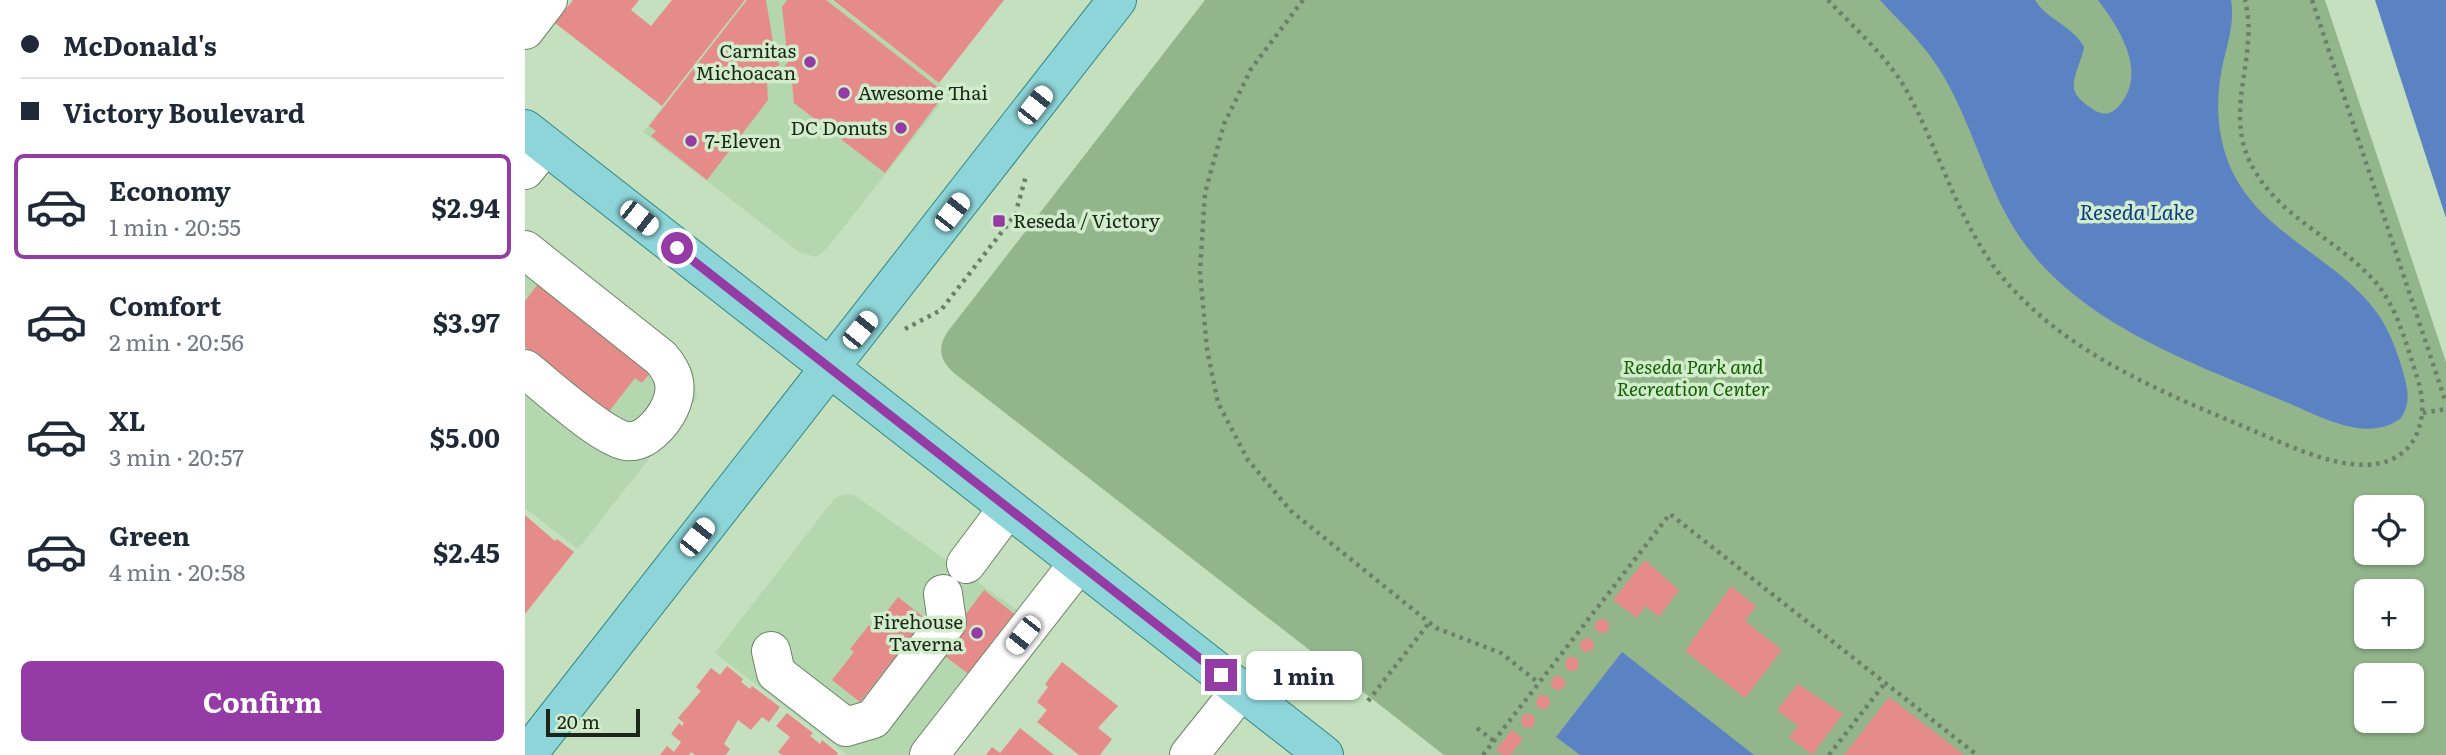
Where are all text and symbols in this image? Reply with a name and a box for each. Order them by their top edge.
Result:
text: McDonald's [63,25,217,64]
place label: Carnitas Michoacan [696,36,796,86]
marker: Carnitas Michoacan [802,54,818,70]
place label: Awesome Thai [858,78,988,106]
car [1014,82,1057,128]
marker: Awesome Thai [836,85,852,101]
text: Victory Boulevard [63,92,305,131]
place label: DC Donuts [790,113,887,141]
marker: DC Donuts [893,120,909,136]
place label: 7-Eleven [705,126,781,154]
marker: 7-Eleven [683,133,699,149]
text: Economy [109,170,231,209]
icon: car [25,175,88,238]
text: $2.94 [431,187,500,226]
car [931,189,974,235]
water label: Reseda Lake [2079,195,2195,226]
car [616,197,663,239]
place label: Reseda / Victory [1013,206,1160,234]
text: 1 min · 20:55 [109,209,241,243]
marker: Reseda / Victory [991,213,1007,229]
route start [661,232,693,264]
text: Comfort [109,285,221,324]
icon: car [25,290,88,353]
text: $3.97 [433,302,500,341]
car [839,307,882,353]
text: 2 min · 20:56 [109,324,244,358]
park label: Reseda Park and Recreation Center [1617,352,1770,402]
text: XL [109,400,146,439]
icon: car [25,405,88,468]
text: $5.00 [430,417,500,456]
text: 3 min · 20:57 [109,439,244,473]
map controls [2354,495,2424,733]
button: locate [2354,495,2424,565]
car [676,514,719,560]
text: Green [109,515,190,554]
icon: car [25,520,88,583]
text: $2.45 [433,532,500,571]
text: 4 min · 20:58 [109,554,245,588]
button: + [2354,579,2424,649]
place label: Firehouse Taverna [873,607,964,657]
car [1002,612,1045,658]
marker: Firehouse Taverna [969,625,985,641]
callout: 1 min [1245,650,1361,700]
text: 1 min [1273,658,1335,692]
route end [1205,659,1237,691]
button: Confirm [21,661,504,741]
button: − [2354,663,2424,733]
scale bar [546,706,641,738]
text: 20 m [557,707,600,735]

